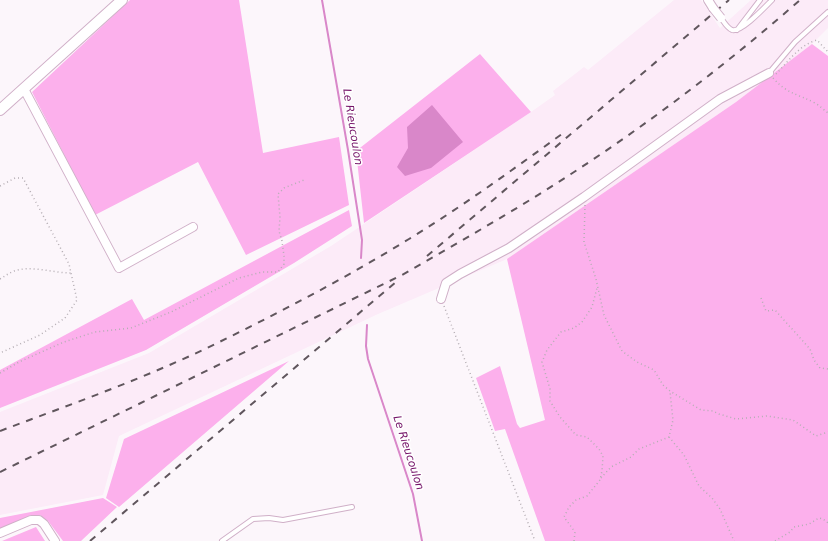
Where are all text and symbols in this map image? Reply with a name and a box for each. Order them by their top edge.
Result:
water label: Le Rieucoulon [339,88,365,166]
water label: Le Rieucoulon [390,414,426,492]

